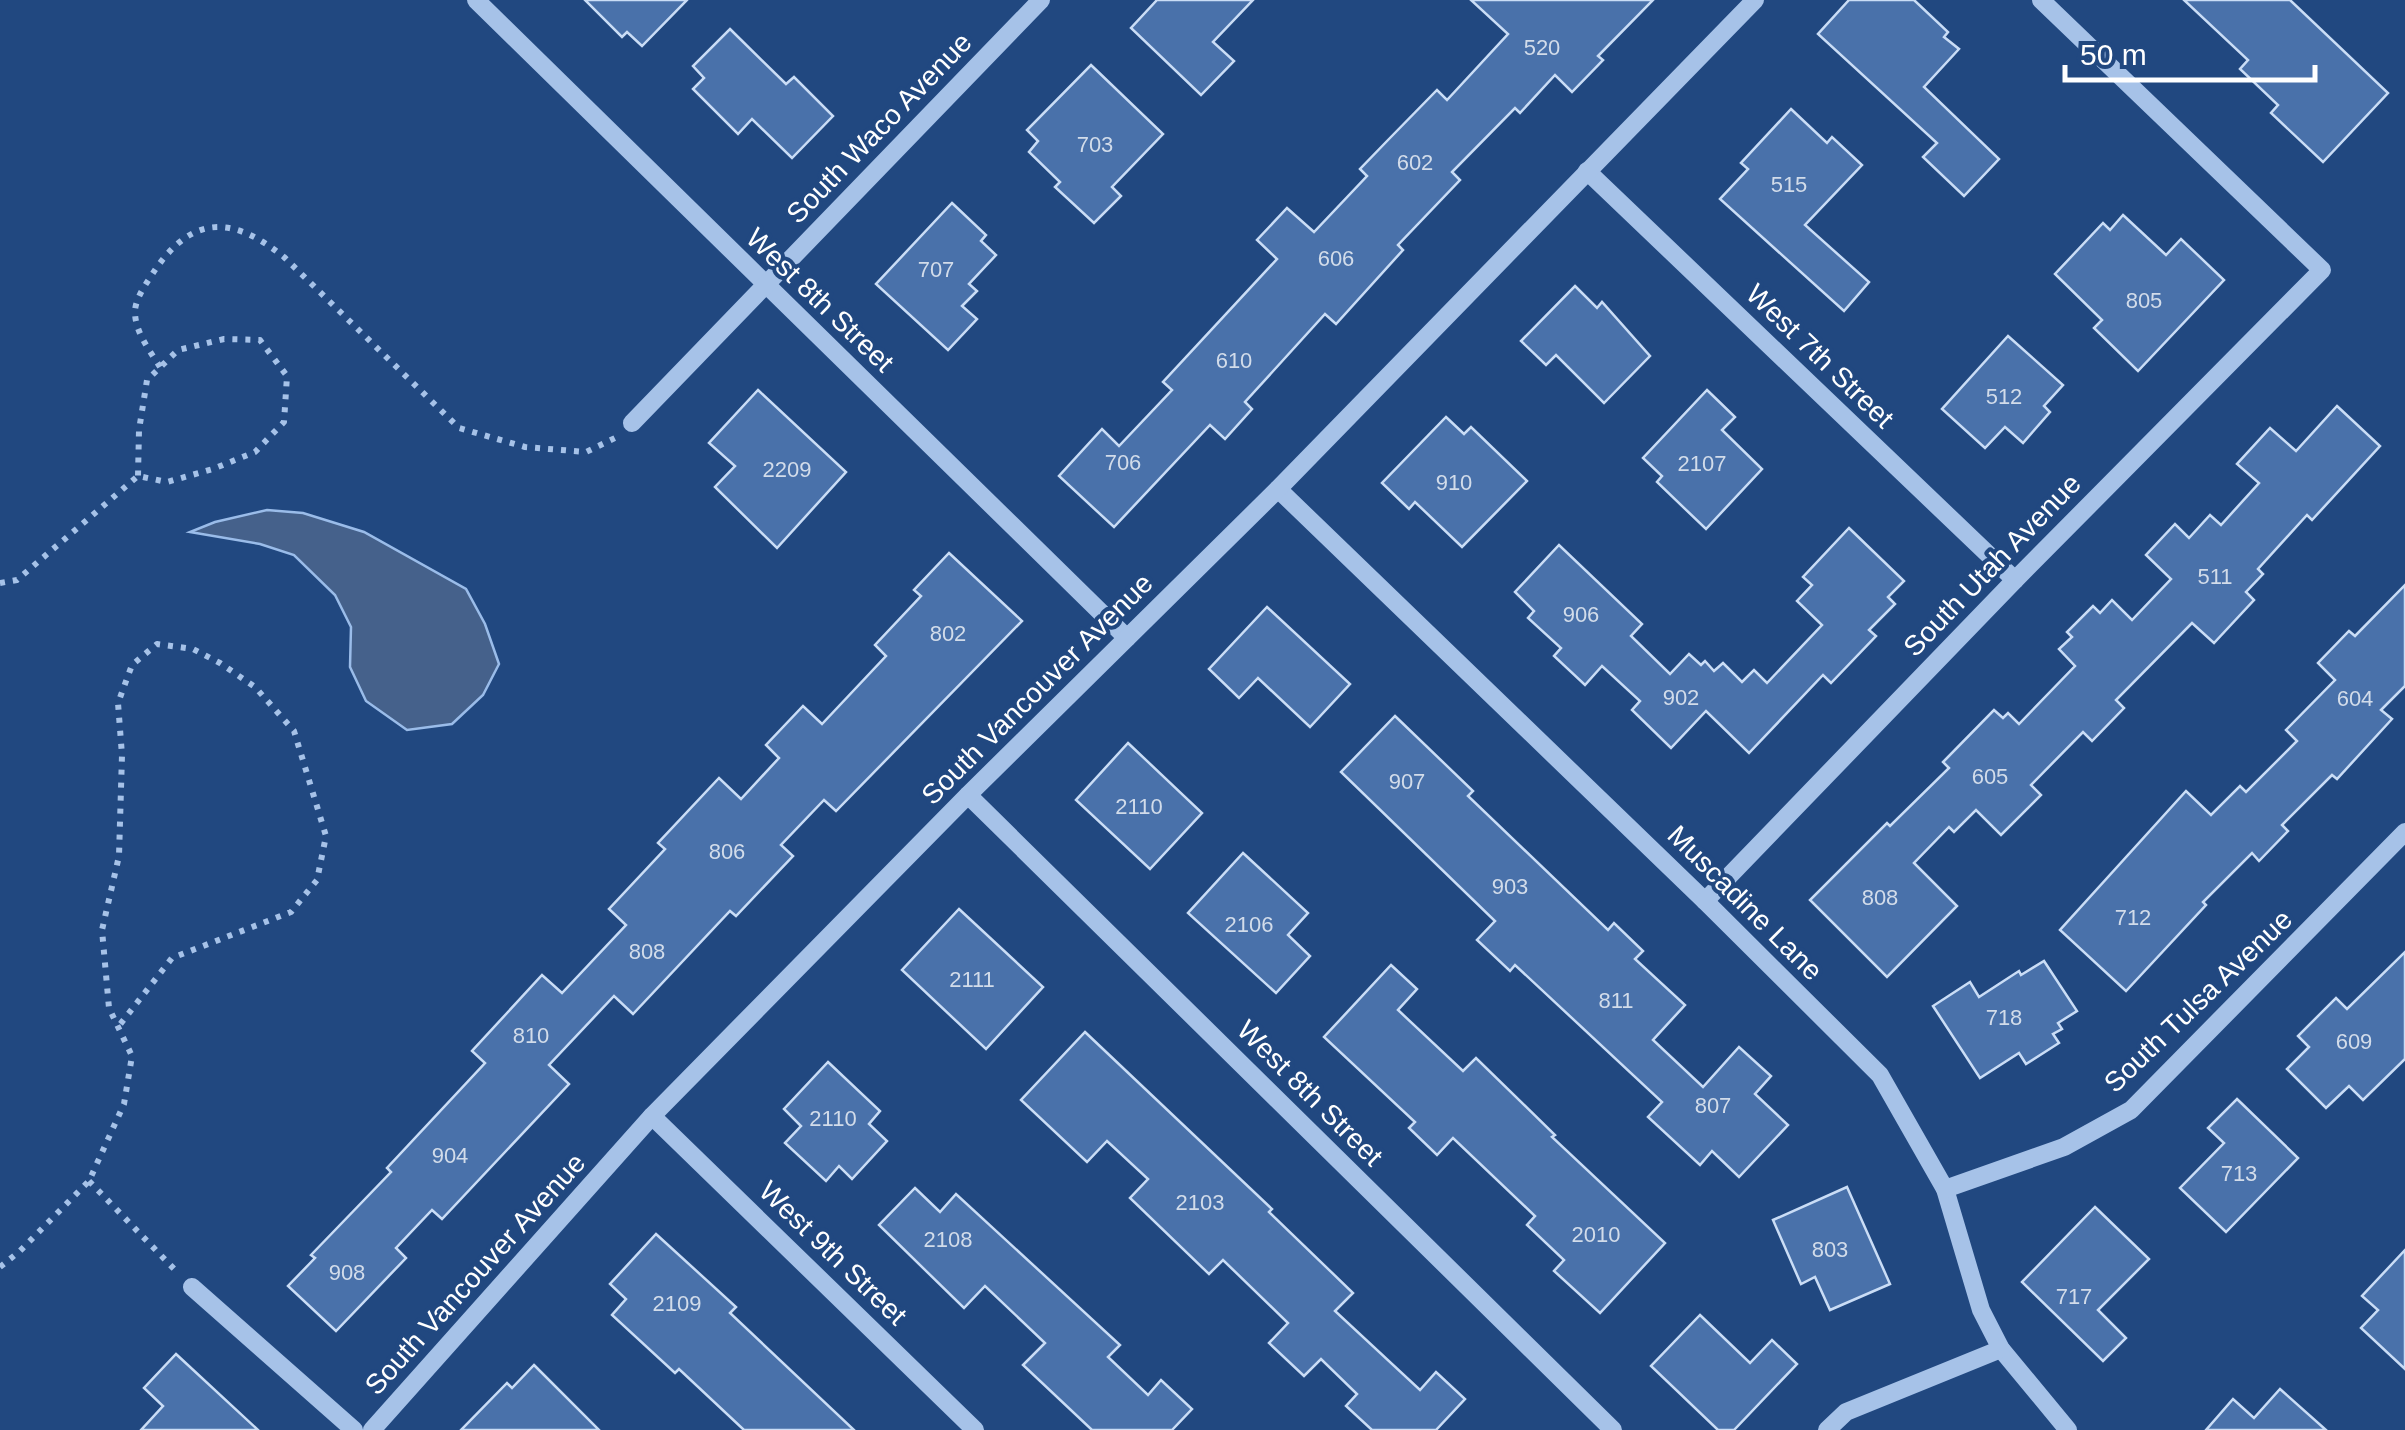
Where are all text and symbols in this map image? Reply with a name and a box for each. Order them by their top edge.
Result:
scale bar [2065,20,2315,82]
street label: South Waco Avenue [780,27,978,229]
house number: 520 [1524,35,1560,60]
text: 50 m [2080,38,2147,71]
house number: 703 [1077,132,1113,157]
house number: 602 [1397,150,1433,175]
house number: 515 [1771,172,1807,197]
street label: West 8th Street [740,222,900,378]
house number: 606 [1318,246,1354,271]
house number: 707 [918,257,954,282]
street label: West 7th Street [1740,278,1900,434]
house number: 805 [2126,288,2162,313]
house number: 610 [1216,348,1252,373]
house number: 512 [1986,384,2022,409]
house number: 706 [1105,450,1141,475]
house number: 2107 [1678,451,1726,476]
house number: 2209 [763,457,811,482]
street label: South Utah Avenue [1897,468,2087,662]
house number: 910 [1436,470,1472,495]
house number: 511 [2197,564,2233,589]
street label: South Vancouver Avenue [915,567,1159,811]
house number: 906 [1563,602,1599,627]
house number: 802 [930,621,966,646]
house number: 902 [1663,685,1699,710]
house number: 604 [2337,686,2373,711]
house number: 605 [1972,764,2008,789]
house number: 907 [1389,769,1425,794]
house number: 2110 [1115,794,1163,819]
street label: Muscadine Lane [1661,819,1829,987]
house number: 806 [709,839,745,864]
house number: 903 [1492,874,1528,899]
house number: 808 [1862,885,1898,910]
street label: South Tulsa Avenue [2098,904,2298,1098]
house number: 712 [2115,905,2151,930]
house number: 2106 [1225,912,1273,937]
house number: 808 [629,939,665,964]
house number: 2111 [949,967,995,992]
house number: 811 [1598,988,1634,1013]
house number: 718 [1986,1005,2022,1030]
street label: West 8th Street [1231,1014,1389,1172]
house number: 810 [513,1023,549,1048]
house number: 609 [2336,1029,2372,1054]
house number: 807 [1695,1093,1731,1118]
house number: 2110 [809,1106,857,1131]
house number: 904 [432,1143,468,1168]
street label: South Vancouver Avenue [359,1147,591,1401]
house number: 713 [2221,1161,2257,1186]
street label: West 9th Street [753,1175,913,1331]
house number: 2103 [1176,1190,1224,1215]
house number: 2010 [1572,1222,1620,1247]
house number: 2108 [924,1227,972,1252]
house number: 803 [1812,1237,1848,1262]
house number: 908 [329,1260,365,1285]
house number: 717 [2056,1284,2092,1309]
house number: 2109 [653,1291,701,1316]

